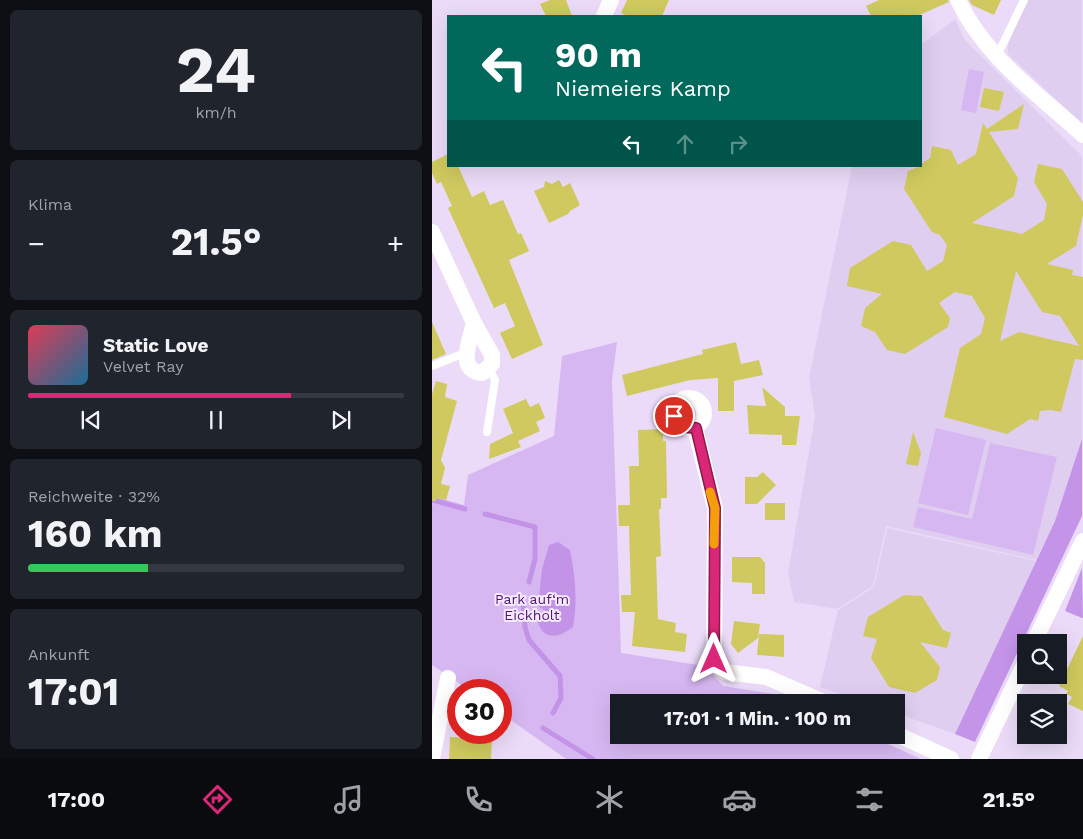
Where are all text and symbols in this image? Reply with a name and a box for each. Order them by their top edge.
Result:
text: 24 [176,32,256,108]
text: 90 m [555,34,642,76]
icon: left [472,35,537,100]
text: Niemeiers Kamp [555,76,731,101]
text: km/h [195,103,237,122]
icon: left [618,130,646,158]
icon: ahead [671,130,699,158]
icon: right [724,130,752,158]
text: Klima [28,195,72,214]
text: 21.5° [170,220,262,264]
text: − [28,227,45,260]
text: + [387,227,404,260]
text: Static Love [103,334,208,357]
text: Velvet Ray [103,357,183,376]
pin [653,395,695,437]
icon: arrive [660,402,688,430]
icon: previous [77,406,105,434]
icon: pause [202,406,230,434]
icon: next [327,406,355,434]
text: Reichweite · 32% [28,487,160,506]
text: 160 km [28,512,163,556]
park label: Park auf‘m Eickholt [495,591,569,623]
position arrow [687,632,739,684]
map controls [1017,634,1067,744]
button: search [1017,634,1067,684]
text: Ankunft [28,645,89,664]
text: 17:01 [28,670,119,714]
speed limit sign: 30 [447,679,512,744]
button: layers [1017,694,1067,744]
text: 17:01 · 1 Min. · 100 m [664,707,851,730]
icon: directions [200,782,235,817]
icon: music [331,782,366,817]
icon: phone [461,782,496,817]
icon: climate [592,782,627,817]
icon: car [722,782,757,817]
icon: filters [852,782,887,817]
text: 17:00 [48,787,105,812]
text: 21.5° [983,787,1035,812]

